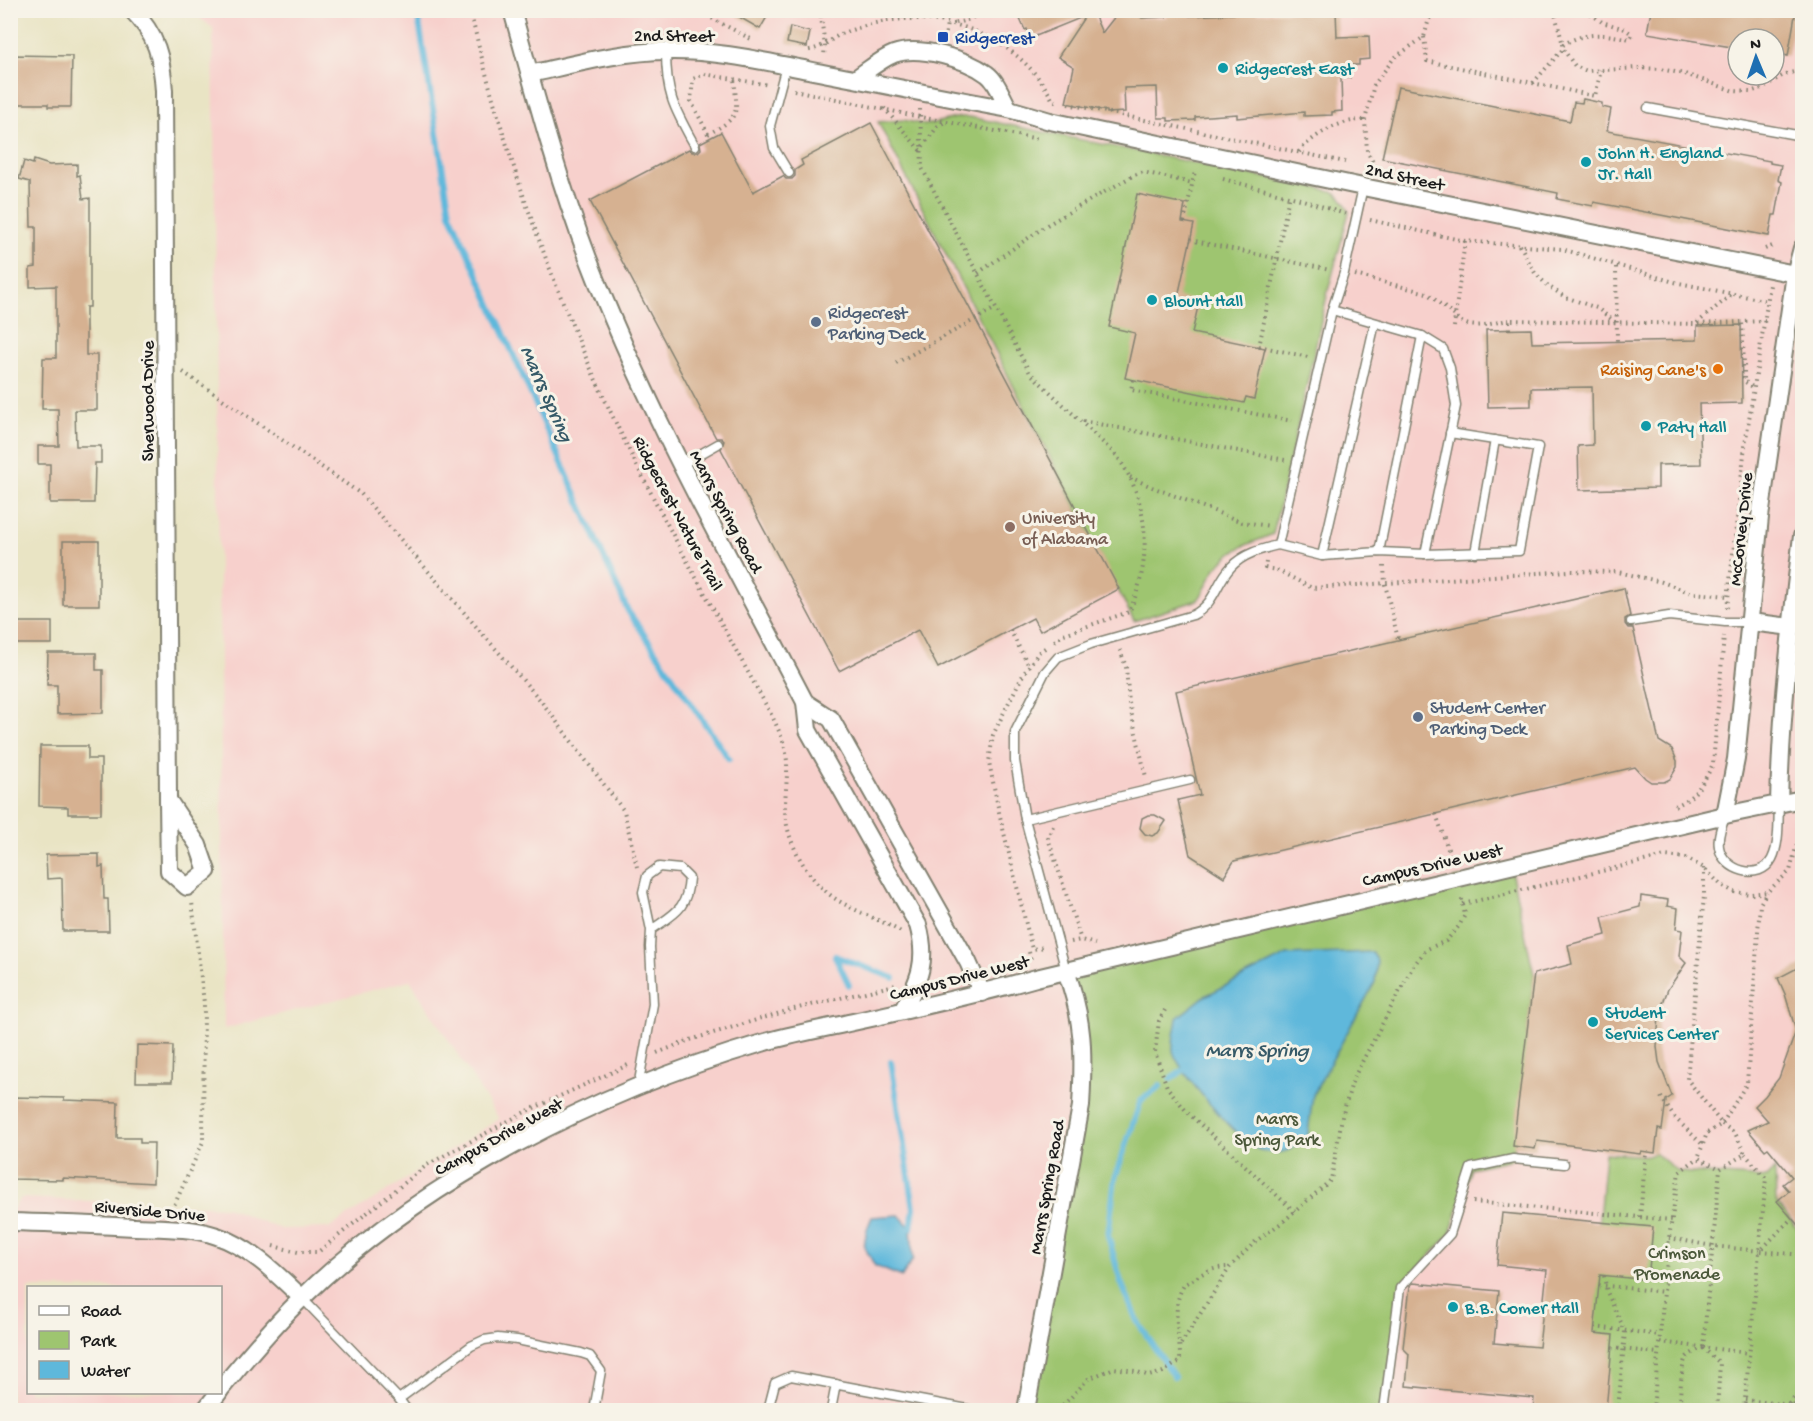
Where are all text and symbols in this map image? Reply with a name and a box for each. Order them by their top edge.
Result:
street label: 2nd Street [634,27,716,48]
north arrow [1726,27,1786,87]
place label: Ridgecrest [955,29,1036,50]
marker: Ridgecrest [936,30,950,44]
text: N [1750,36,1762,55]
place label: Ridgecrest East [1235,60,1355,81]
marker: Ridgecrest East [1216,61,1230,75]
place label: John H. England Jr. Hall [1598,144,1724,186]
marker: John H. England Jr. Hall [1579,155,1593,169]
street label: 2nd Street [1363,160,1447,197]
place label: Blount Hall [1163,292,1243,313]
marker: Blount Hall [1145,293,1159,307]
place label: Ridgecrest Parking Deck [827,304,926,346]
marker: Ridgecrest Parking Deck [809,315,823,329]
street label: Sherwood Drive [139,340,160,461]
water label: Marrs Spring [513,343,577,447]
place label: Raising Cane's [1600,361,1707,382]
marker: Raising Cane's [1711,362,1725,376]
place label: Paty Hall [1657,418,1727,439]
marker: Paty Hall [1639,419,1653,433]
street label: Ridgecrest Nature Trail [627,433,726,595]
street label: Marrs Spring Road [684,447,767,578]
street label: McCorvey Drive [1726,471,1759,587]
place label: University of Alabama [1022,509,1109,551]
marker: University of Alabama [1003,520,1017,534]
place label: Student Center Parking Deck [1429,699,1546,741]
marker: Student Center Parking Deck [1411,710,1425,724]
street label: Campus Drive West [1361,840,1506,893]
street label: Campus Drive West [888,952,1033,1007]
place label: Student Services Center [1605,1004,1719,1046]
marker: Student Services Center [1586,1015,1600,1029]
water label: Marrs Spring [1206,1041,1310,1064]
street label: Campus Drive West [432,1094,568,1182]
park label: Marrs Spring Park [1235,1110,1321,1152]
street label: Marrs Spring Road [1026,1117,1071,1256]
street label: Riverside Drive [94,1197,207,1228]
park label: Crimson Promenade [1633,1244,1721,1286]
legend [27,1286,222,1394]
place label: B.B. Comer Hall [1464,1299,1579,1320]
marker: B.B. Comer Hall [1446,1300,1460,1314]
text: Road [81,1302,122,1323]
text: Park [80,1332,117,1353]
text: Water [81,1362,131,1383]

